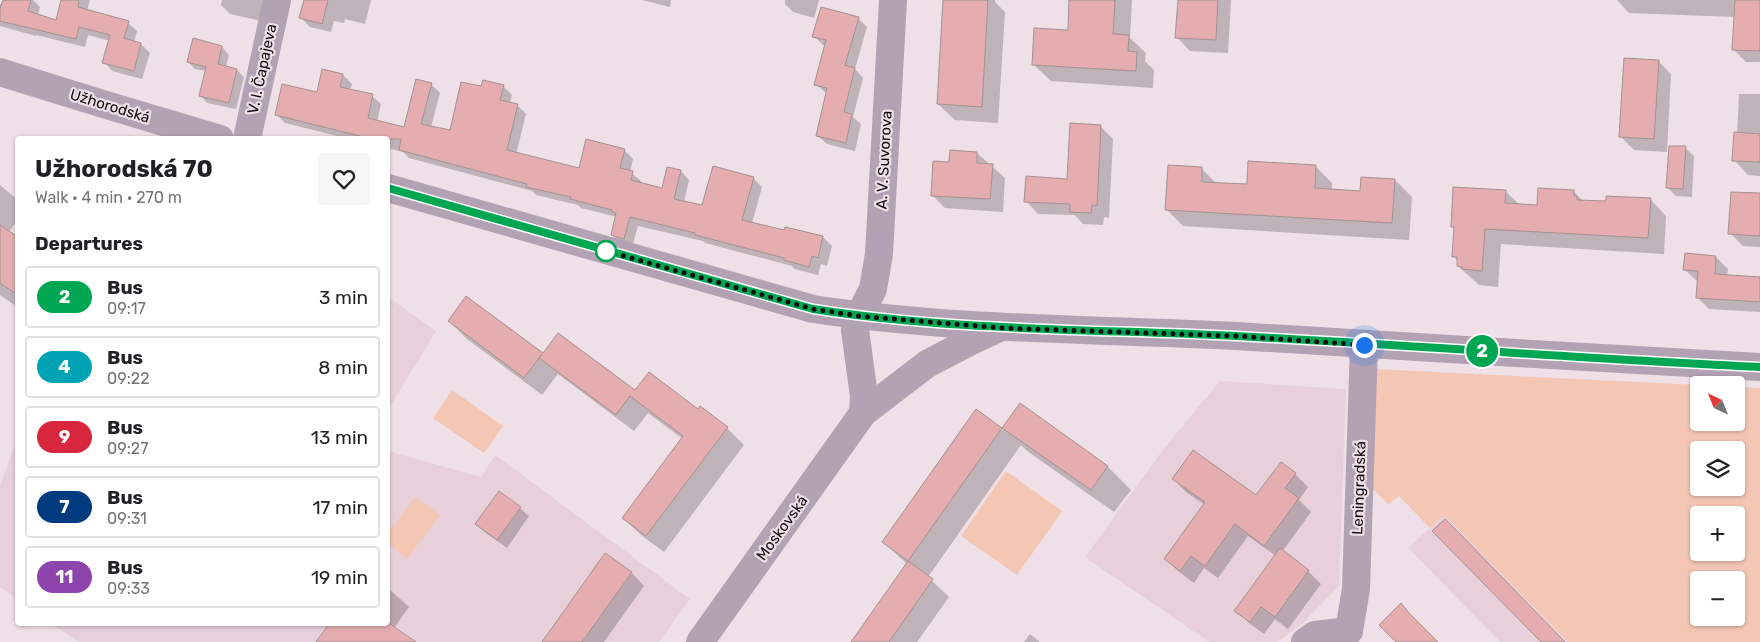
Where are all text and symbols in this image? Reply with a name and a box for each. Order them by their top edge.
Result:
street label: V. I. Čapajeva [244,22,280,116]
street label: Užhorodská [68,85,152,127]
street label: A. V. Suvorova [872,110,896,210]
button: heart [318,153,370,205]
text: Užhorodská 70 [35,155,213,183]
text: Walk · 4 min · 270 m [35,188,182,207]
text: Departures [35,232,143,255]
unlabelled marker [595,240,617,262]
text: Bus [107,276,143,299]
text: 2 [59,286,70,308]
text: 3 min [319,286,368,309]
text: 09:17 [107,299,146,318]
your location [1352,333,1377,358]
line badge: 2 [1466,335,1498,367]
text: 2 [1476,340,1488,362]
text: Bus [107,346,143,369]
text: 4 [58,356,71,378]
text: 8 min [318,356,368,379]
text: 09:22 [107,369,150,388]
north arrow [1690,376,1745,431]
map controls [1690,376,1745,626]
text: Bus [107,416,143,439]
text: 9 [59,426,70,448]
text: 13 min [311,426,368,449]
text: 09:27 [107,439,148,458]
street label: Leningradská [1348,441,1370,535]
button: layers [1690,441,1745,496]
text: Bus [107,486,143,509]
street label: Moskovská [753,492,811,564]
text: 7 [59,496,70,518]
text: 17 min [312,496,368,519]
button: + [1690,506,1745,561]
text: 09:31 [107,509,147,528]
text: Bus [107,556,143,579]
text: 11 [56,566,73,588]
text: 19 min [311,566,368,589]
button: − [1690,571,1745,626]
text: 09:33 [107,579,150,598]

